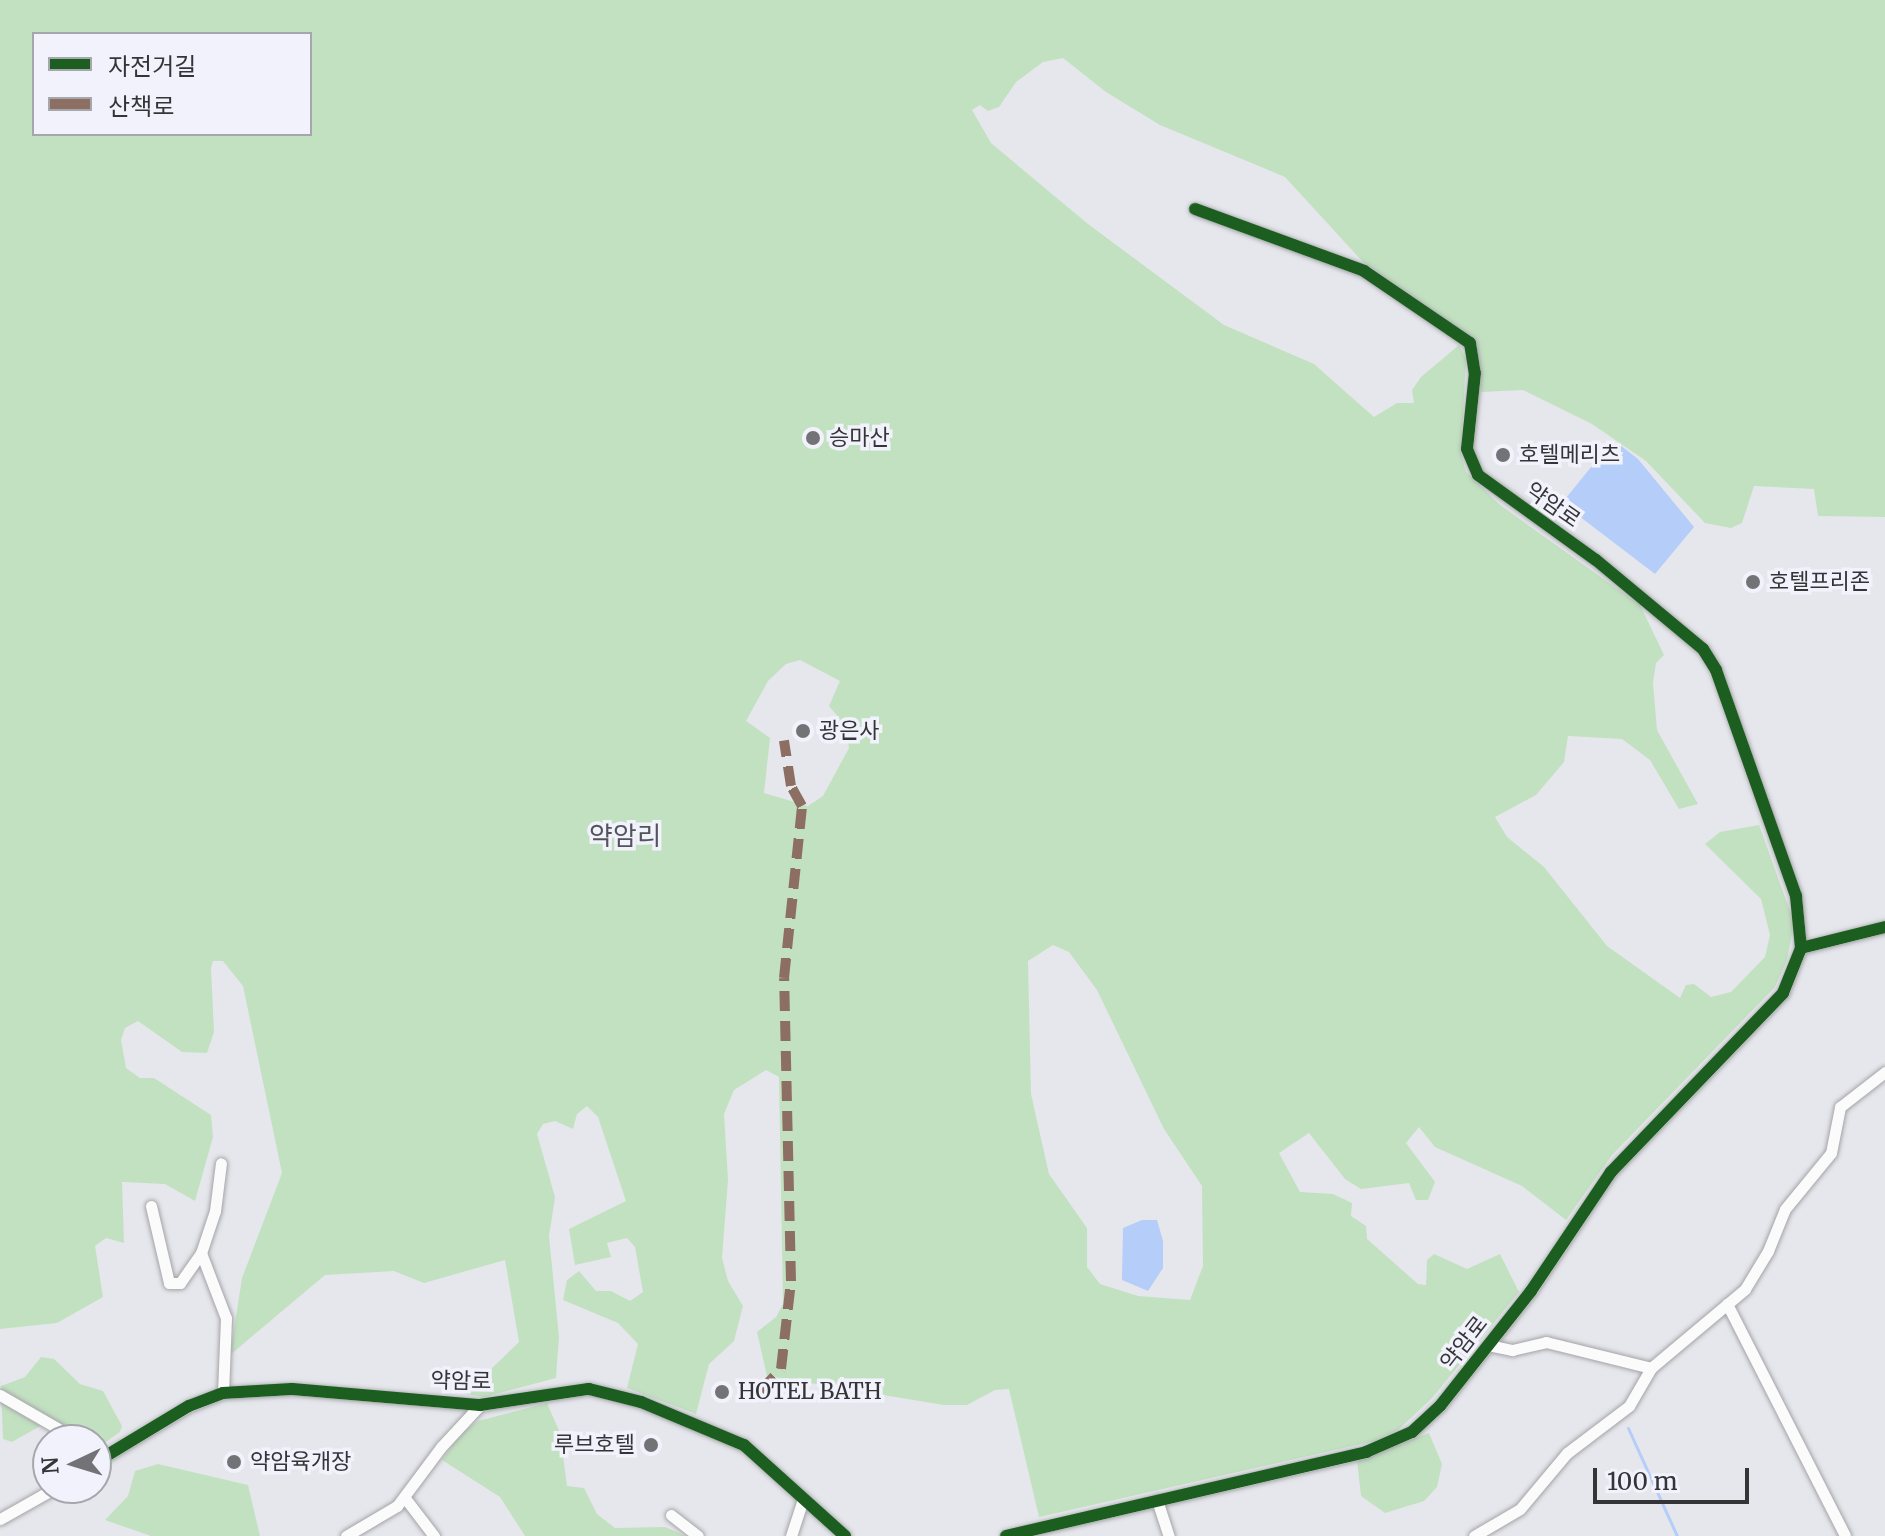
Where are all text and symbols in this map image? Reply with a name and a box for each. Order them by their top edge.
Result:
legend [32,32,312,136]
text: 자전거길 [108,51,196,82]
text: 산책로 [108,91,174,122]
place label: 승마산 [829,425,890,451]
marker: 승마산 [804,429,822,447]
place label: 호텔메리츠 [1519,442,1620,468]
marker: 호텔메리츠 [1494,446,1512,464]
street label: 약암로 [1521,477,1585,533]
place label: 호텔프리존 [1769,569,1870,595]
marker: 호텔프리존 [1744,573,1762,591]
place label: 광은사 [819,718,880,744]
marker: 광은사 [794,722,812,740]
district label: 약암리 [589,820,661,852]
street label: 약암로 [1435,1311,1493,1375]
street label: 약암로 [430,1367,492,1395]
place label: HOTEL BATH [738,1379,882,1405]
marker: HOTEL BATH [713,1383,731,1401]
north arrow [32,1424,112,1504]
place label: 루브호텔 [554,1432,635,1458]
marker: 루브호텔 [642,1436,660,1454]
place label: 약암육개장 [250,1449,351,1475]
scale bar [1597,1452,1753,1502]
marker: 약암육개장 [225,1453,243,1471]
text: N [35,1456,65,1475]
text: 100 m [1607,1466,1677,1497]

